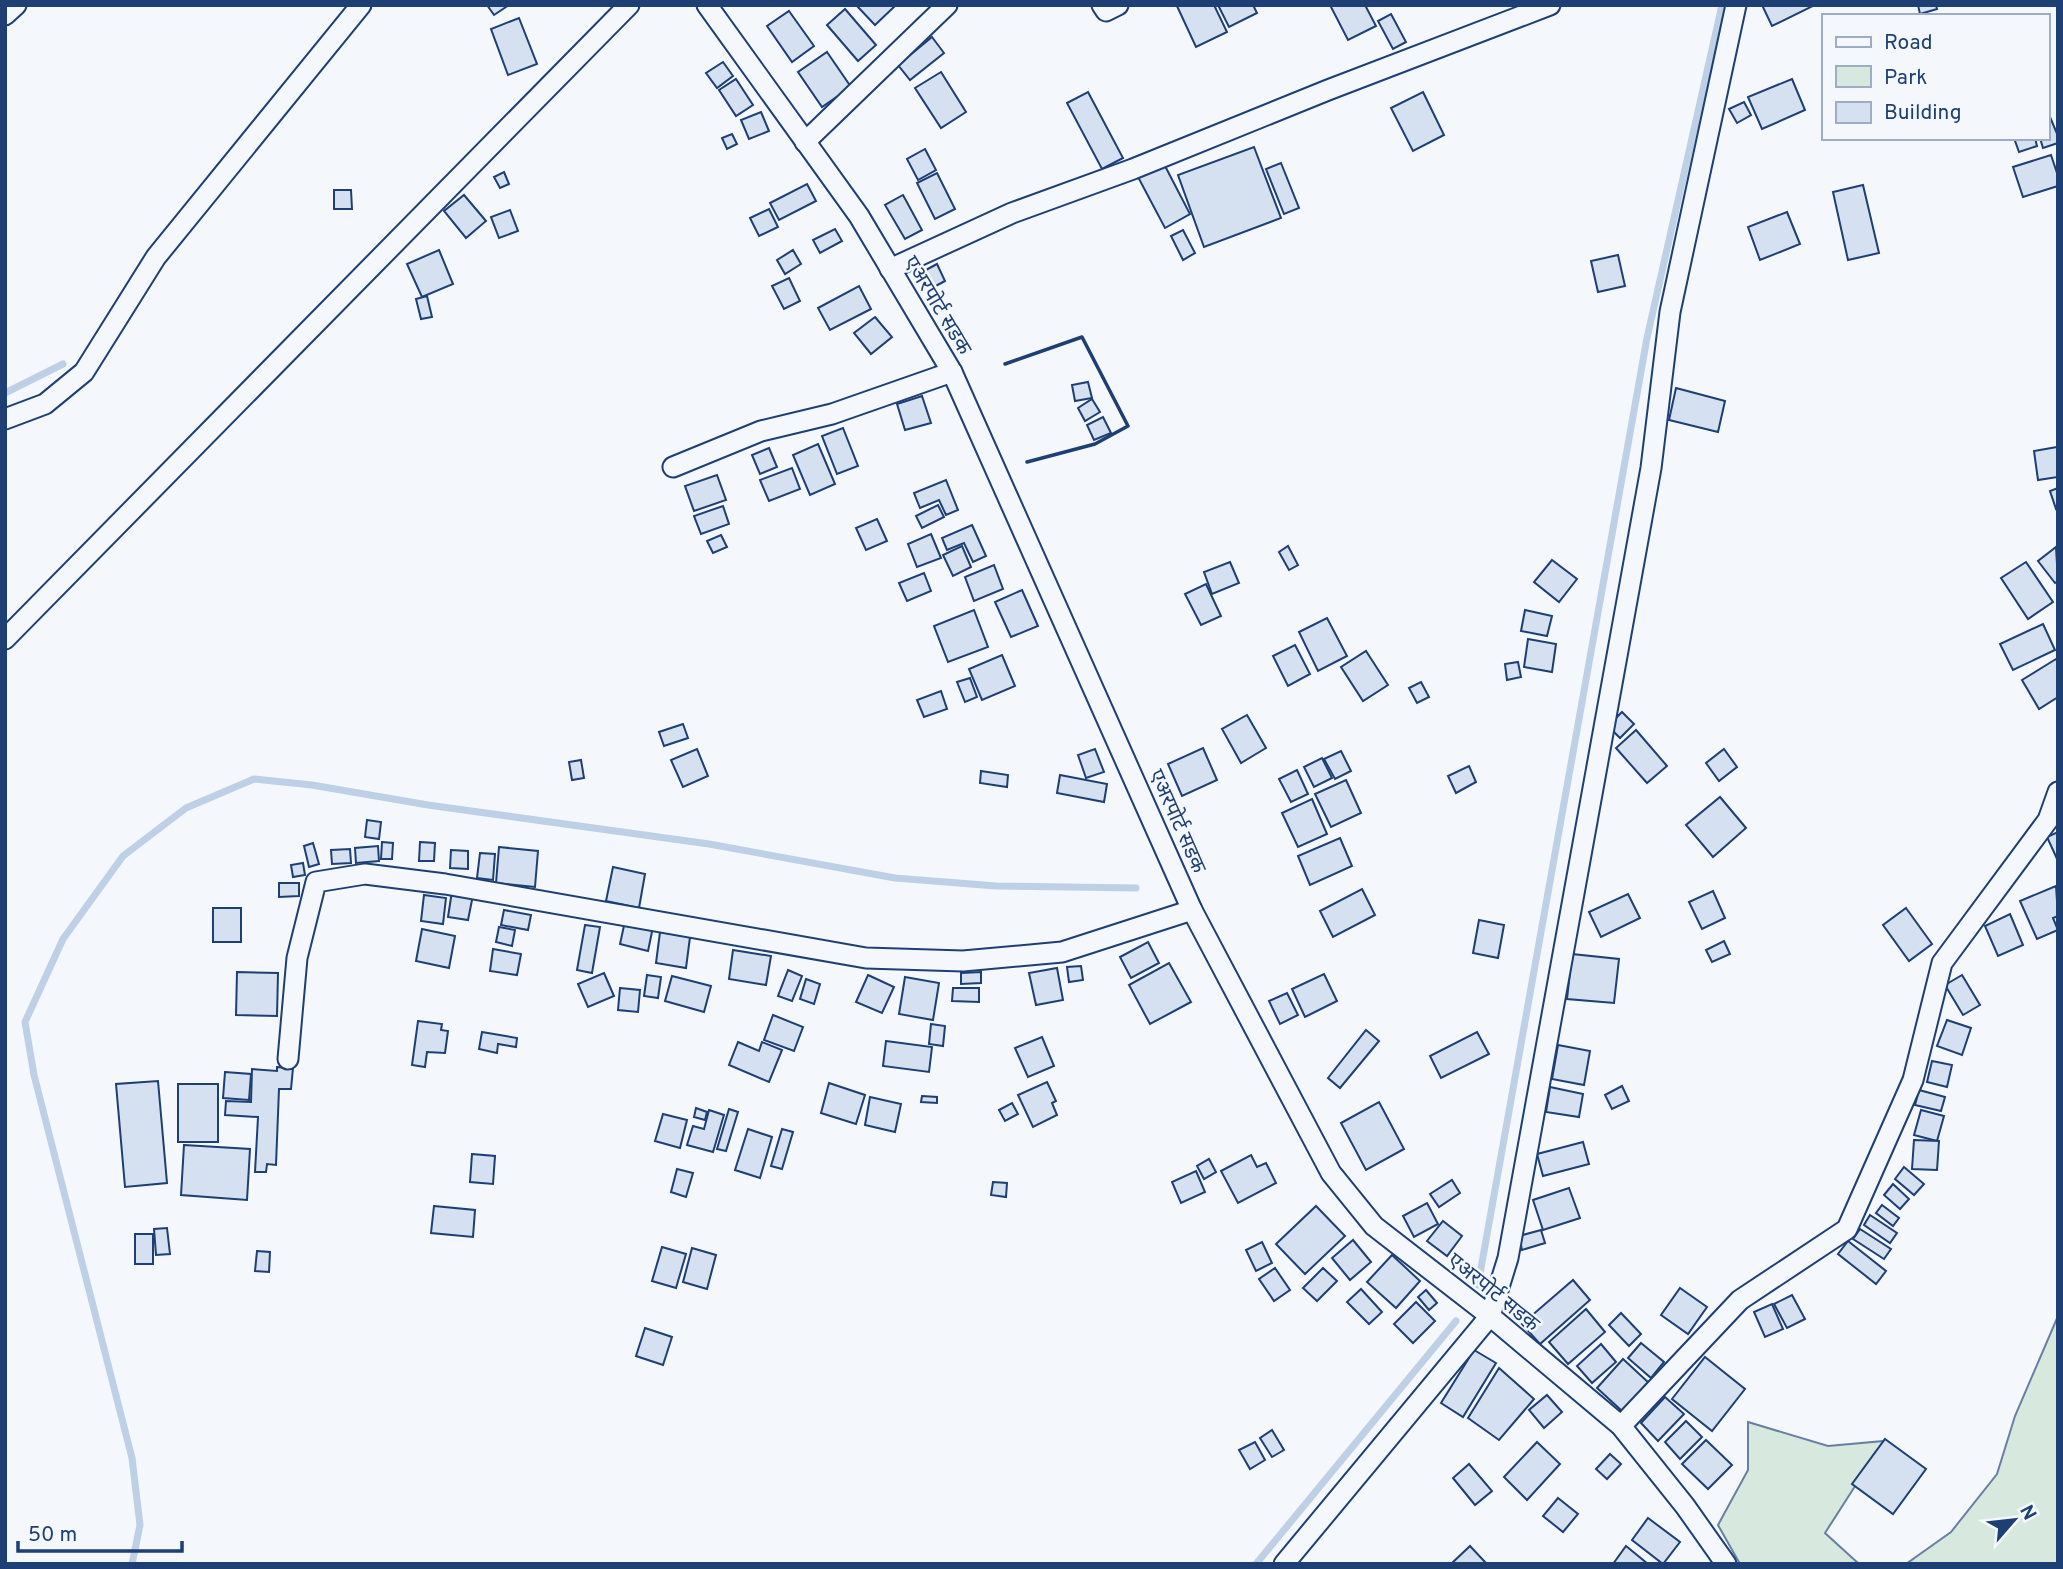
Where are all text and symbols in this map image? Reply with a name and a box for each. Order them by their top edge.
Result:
legend [1822,14,2049,140]
text: Road [1884,30,1933,57]
text: Park [1884,65,1927,92]
text: Building [1884,100,1962,127]
street label: एअरपोर्ट सडक [897,251,977,361]
street label: एअरपोर्ट सडक [1142,766,1212,878]
street label: एअरपोर्ट सडक [1442,1248,1545,1339]
north arrow [1979,1485,2049,1555]
text: N [2013,1501,2041,1525]
scale bar [18,1510,182,1554]
text: 50 m [28,1522,77,1549]

